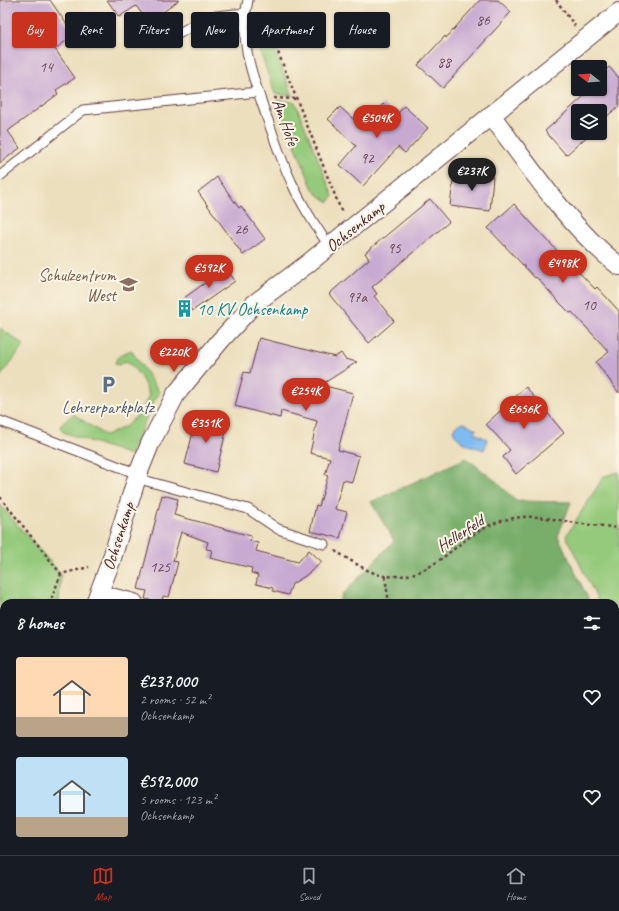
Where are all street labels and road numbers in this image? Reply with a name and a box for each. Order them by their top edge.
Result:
street label: Am Hofe [267,96,304,150]
street label: Ochsenkamp [321,195,390,257]
street label: Ochsenkamp [98,498,140,573]
street label: Hellerfeld [432,509,490,557]

